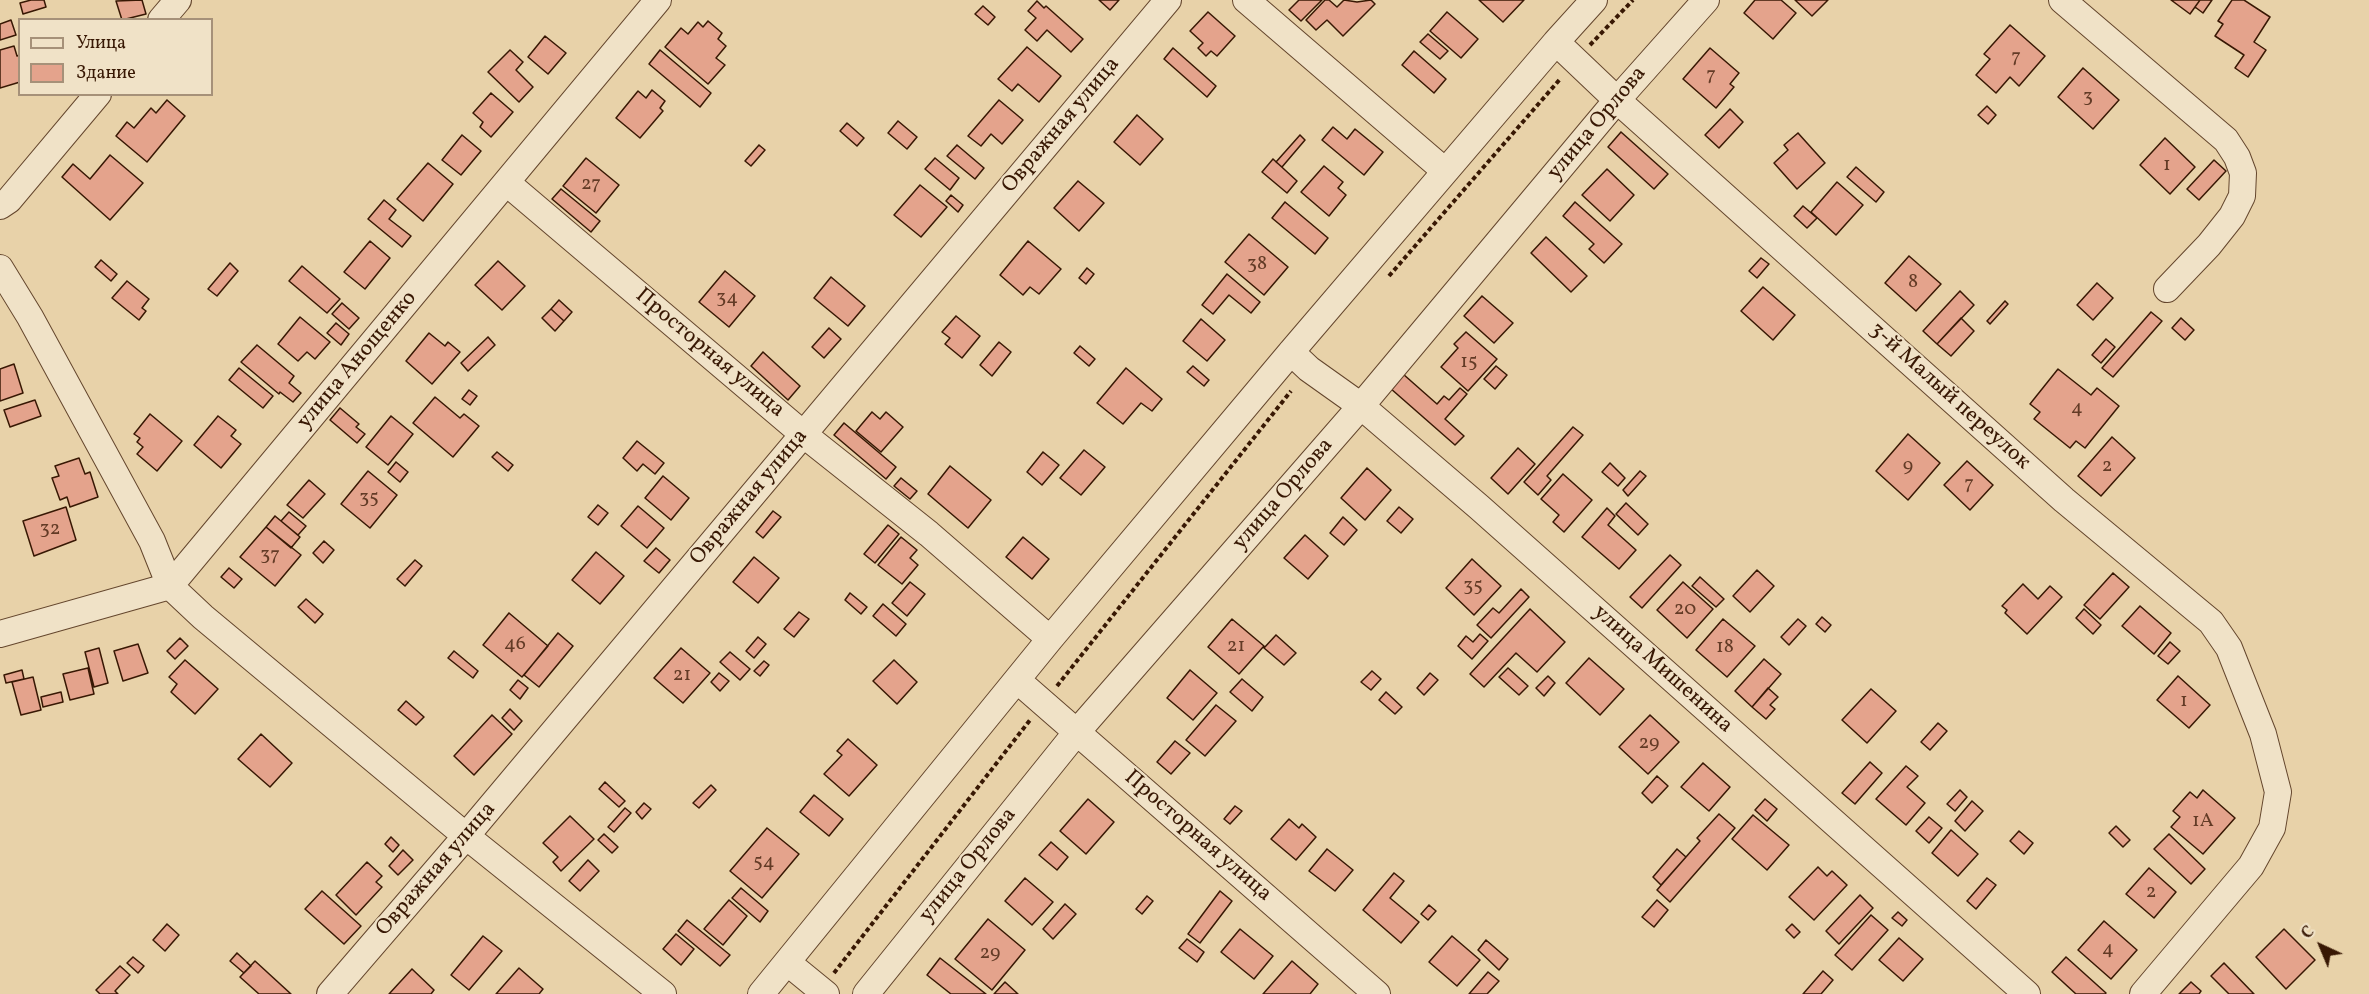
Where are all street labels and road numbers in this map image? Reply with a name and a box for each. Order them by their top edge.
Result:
street label: Овражная улица [997,53,1127,199]
street label: улица Орлова [1543,62,1653,186]
street label: Просторная улица [629,284,789,424]
street label: улица Анощенко [293,287,423,435]
street label: 3-й Малый переулок [1863,318,2035,476]
street label: Овражная улица [685,425,815,571]
street label: улица Орлова [1228,433,1340,557]
street label: улица Мишенина [1587,600,1737,740]
street label: Просторная улица [1118,766,1276,908]
street label: Овражная улица [371,797,503,943]
street label: улица Орлова [915,803,1023,929]

